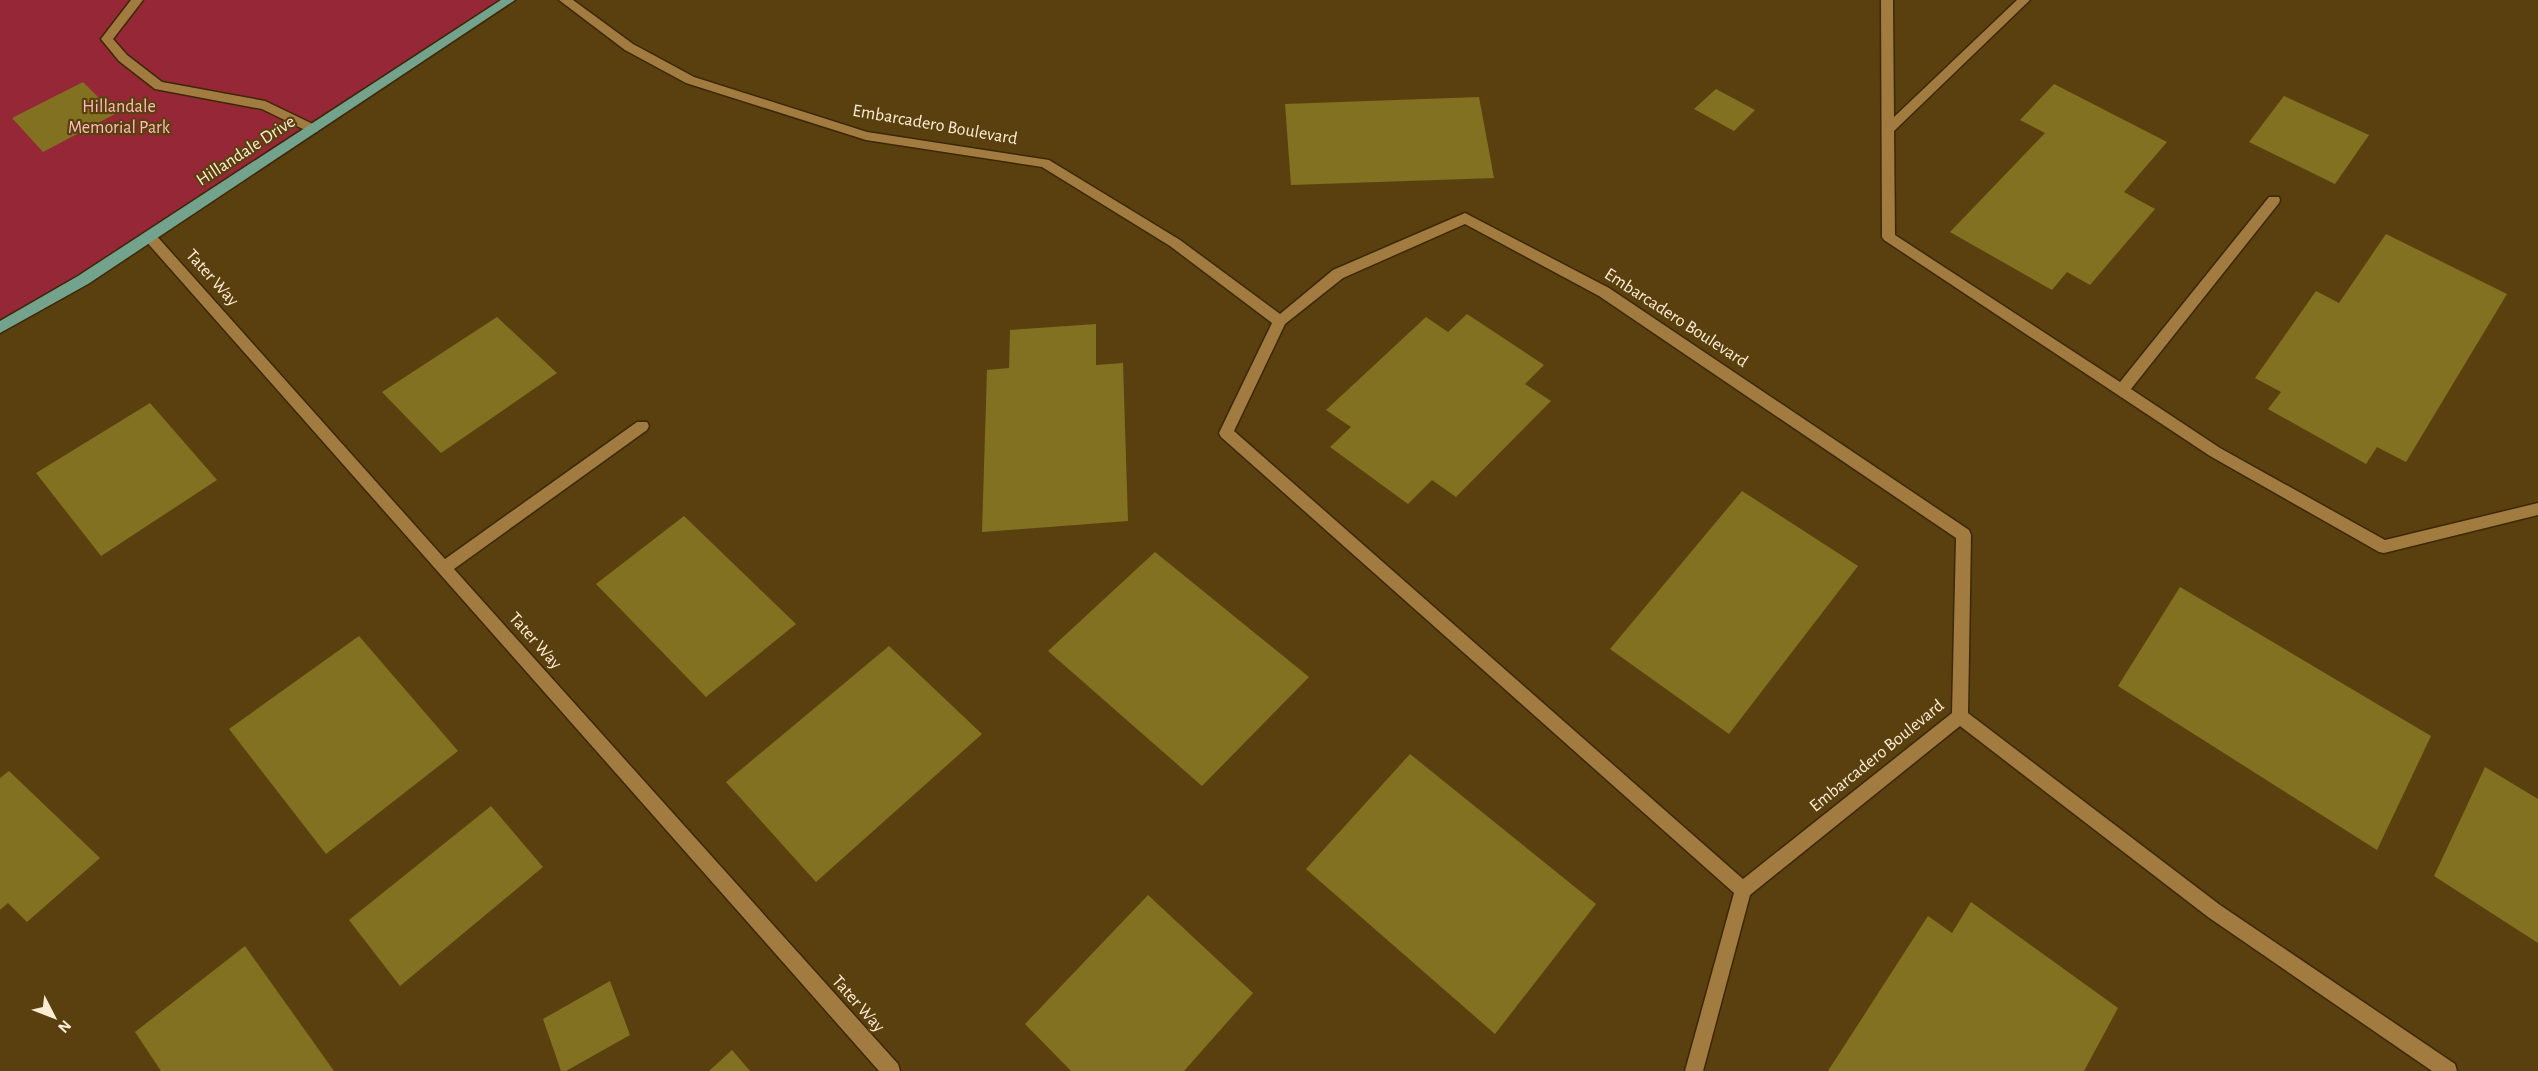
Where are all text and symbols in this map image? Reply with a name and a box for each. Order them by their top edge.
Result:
park label: Hillandale Memorial Park [68,98,171,137]
street label: Embarcadero Boulevard [851,102,1019,148]
street label: Hillandale Drive [193,112,299,190]
street label: Tater Way [182,246,242,310]
street label: Embarcadero Boulevard [1601,265,1751,371]
street label: Tater Way [505,609,565,673]
street label: Embarcadero Boulevard [1806,696,1948,816]
street label: Tater Way [828,972,888,1036]
north arrow [24,987,84,1047]
text: N [55,1017,74,1036]

